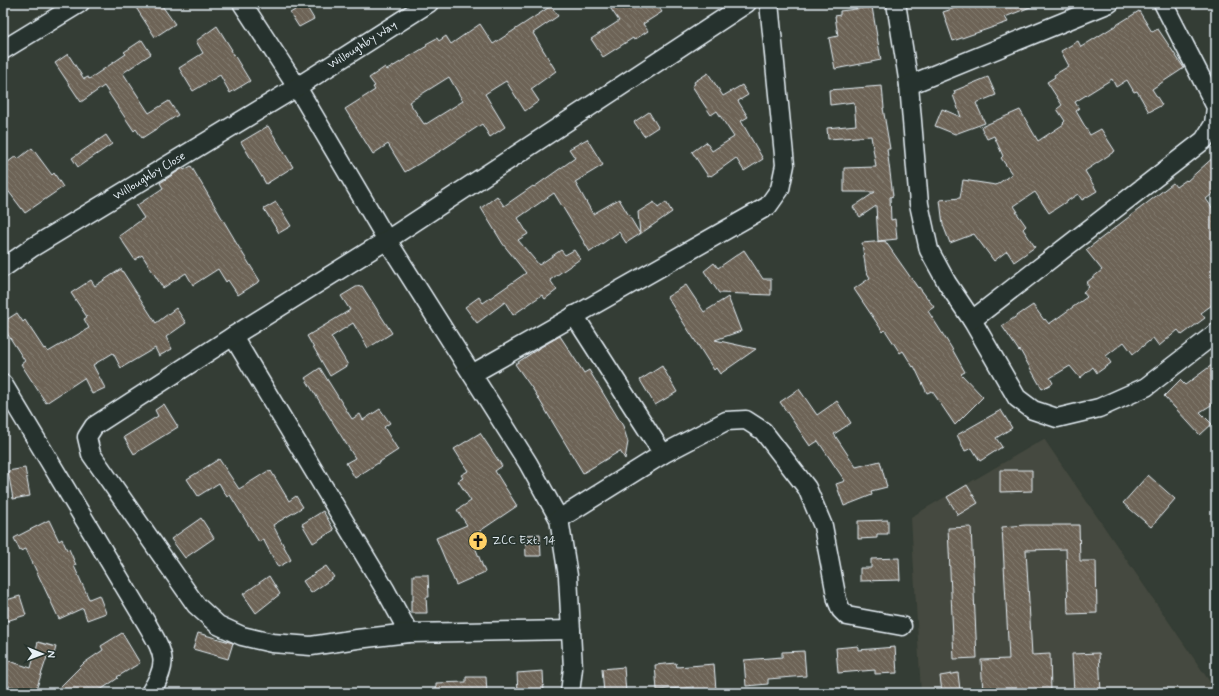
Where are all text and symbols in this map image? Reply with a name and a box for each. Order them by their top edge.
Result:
street label: Willoughby Way [325,17,400,73]
street label: Willoughby Close [110,148,189,204]
church icon: ZCC Ext. 14 [467,530,489,552]
place label: ZCC Ext. 14 [492,533,556,549]
north arrow [22,634,62,674]
text: N [44,650,58,658]

